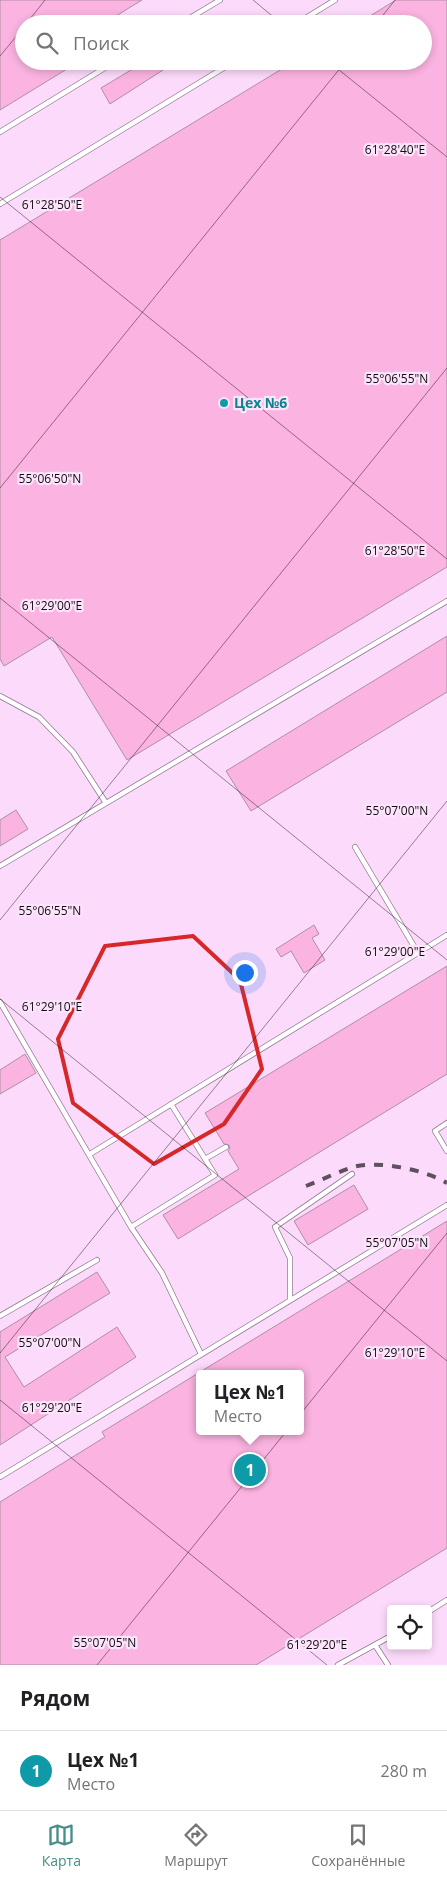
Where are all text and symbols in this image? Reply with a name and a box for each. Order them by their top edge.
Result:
search box [15,15,432,70]
icon: search [33,29,61,57]
text: Поиск [73,30,129,56]
text: 61°28'40"E [365,141,425,158]
text: 61°28'50"E [22,196,82,213]
text: 55°06'55"N [366,370,428,387]
place label: Цех №6 [234,393,287,412]
marker: Цех №6 [218,397,230,409]
text: 55°06'50"N [19,470,81,487]
text: 61°28'50"E [365,542,425,559]
text: 61°29'00"E [22,597,82,614]
text: 55°07'00"N [366,802,428,819]
text: 55°06'55"N [19,902,81,919]
text: 61°29'00"E [365,943,425,960]
your location [232,960,258,986]
text: 61°29'10"E [22,998,82,1015]
text: 55°07'05"N [366,1234,428,1251]
text: 55°07'00"N [19,1334,81,1351]
text: 61°29'10"E [365,1344,425,1361]
popup [196,1370,304,1435]
text: Цех №1 [214,1379,286,1405]
text: 61°29'20"E [22,1399,82,1416]
text: Место [214,1405,262,1427]
pin: 1 [234,1451,266,1489]
map controls [387,1605,432,1650]
button: locate [387,1605,432,1650]
text: 55°07'05"N [74,1634,136,1651]
text: 61°29'20"E [287,1636,347,1653]
text: Рядом [20,1684,90,1712]
text: Цех №1 [67,1747,139,1773]
text: 1 [31,1760,41,1782]
text: 280 m [381,1760,427,1782]
text: Место [67,1773,115,1795]
tab: Карта [42,1821,81,1870]
tab: Маршрут [164,1821,228,1870]
tab: Сохранённые [311,1821,405,1870]

